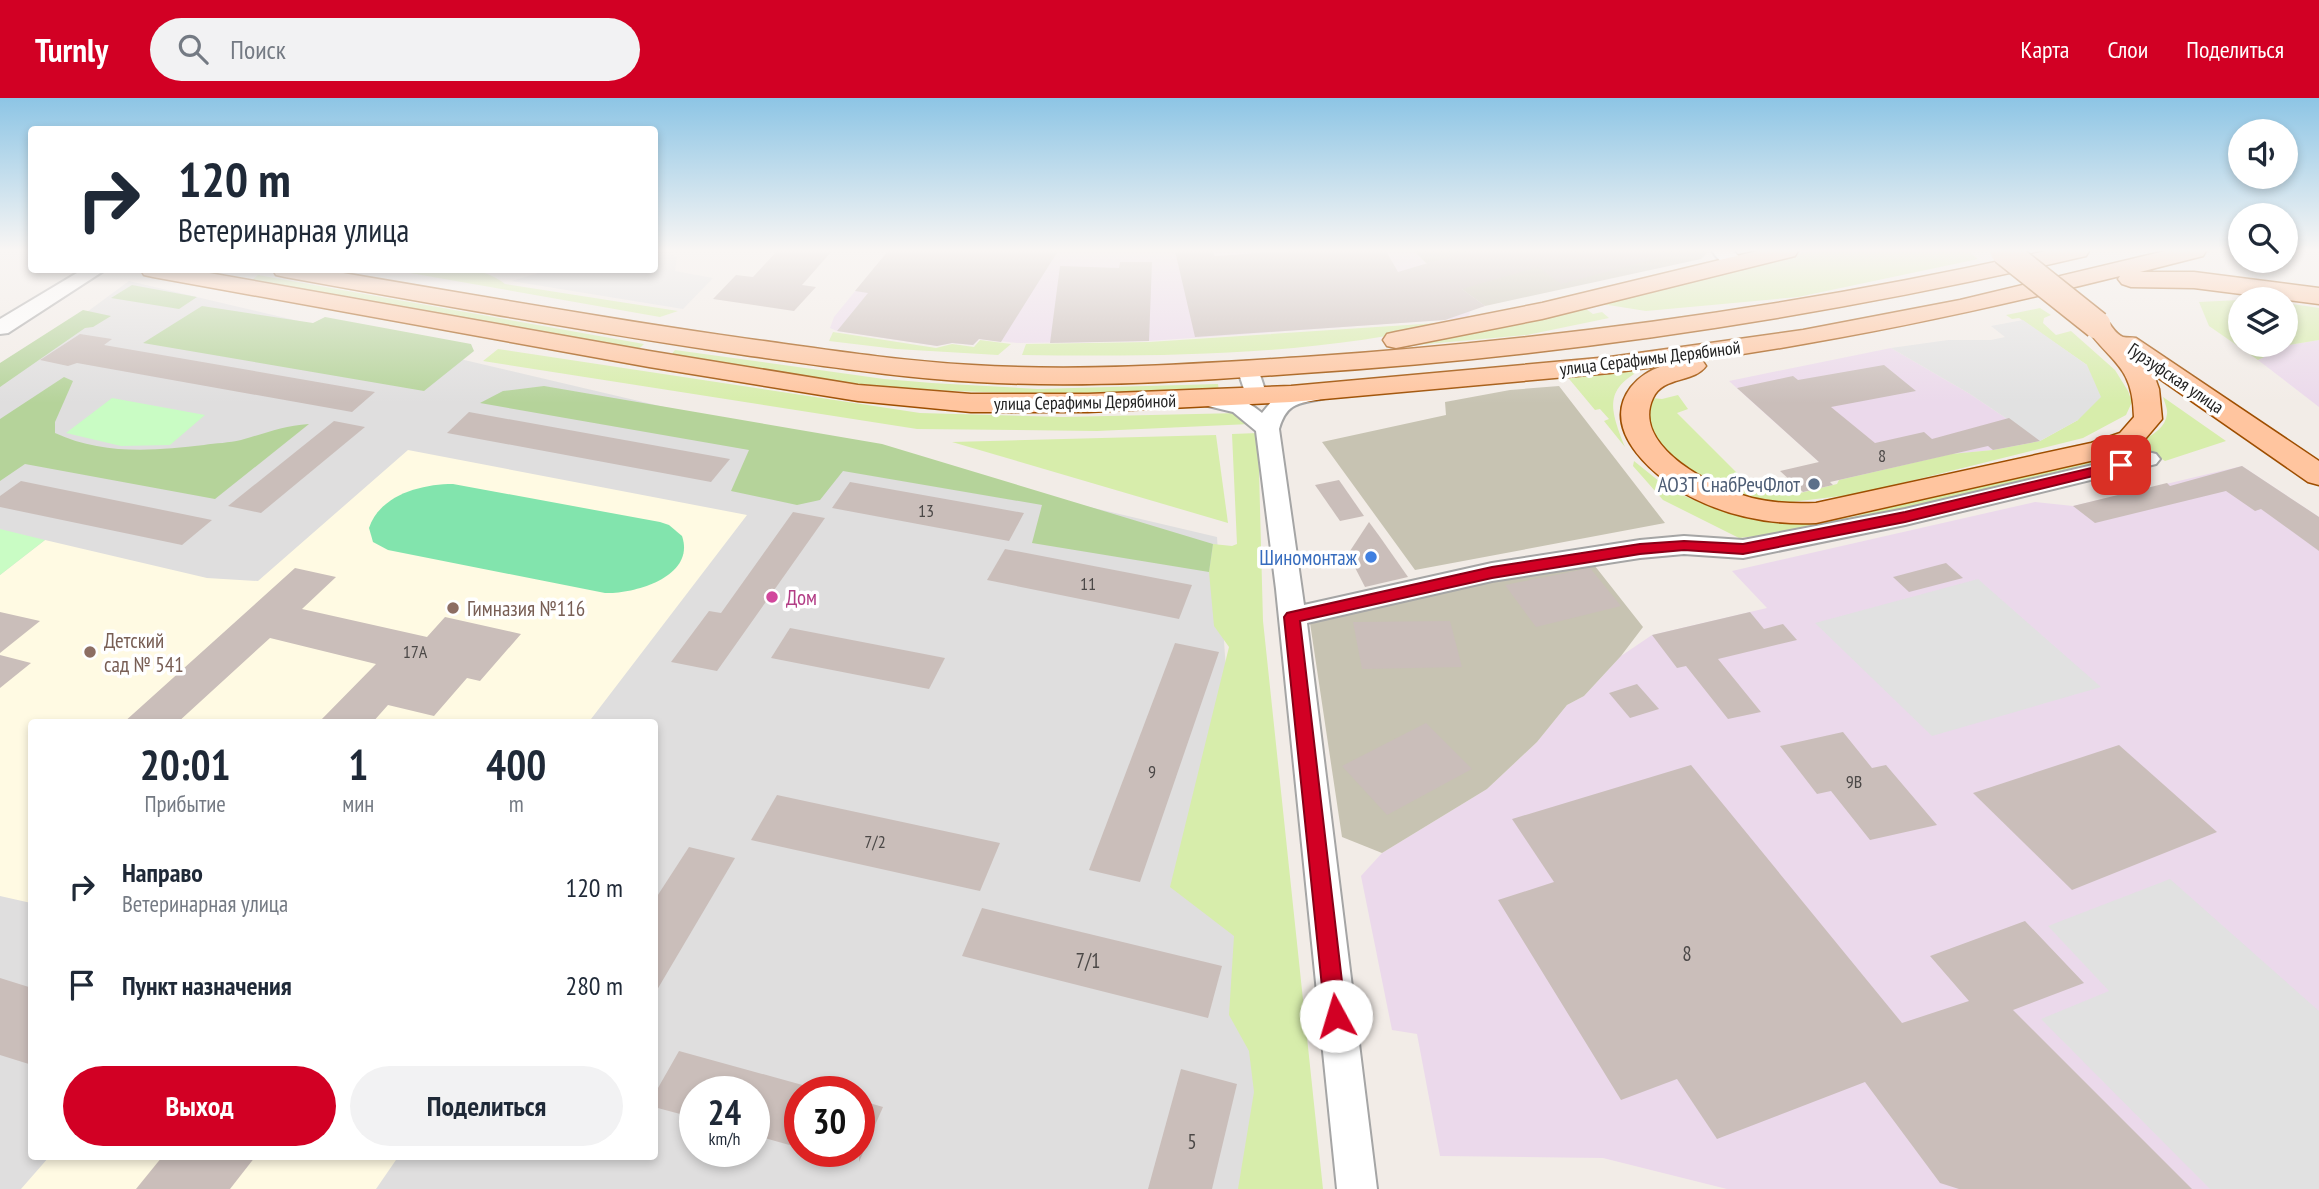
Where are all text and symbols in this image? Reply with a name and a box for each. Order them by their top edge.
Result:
search box [150,18,640,81]
text: Turnly [35,28,108,71]
icon: search [174,30,212,68]
text: Поиск [230,33,286,66]
text: Карта [2021,34,2069,65]
text: Слои [2107,34,2148,65]
text: Поделиться [2186,34,2284,65]
map controls [2228,119,2298,357]
button: sound [2228,119,2298,189]
text: 120 m [178,147,291,211]
icon: right [63,154,154,245]
button: search [2228,203,2298,273]
text: Ветеринарная улица [178,209,409,251]
button: layers [2228,287,2298,357]
street label: улица Серафимы Дерябиной [1558,335,1742,381]
street label: Гурзуфская улица [2124,338,2228,418]
street label: улица Серафимы Дерябиной [994,389,1176,415]
pin [2091,435,2151,495]
house number: 8 [1878,444,1886,467]
icon: arrive [2102,446,2140,484]
place label: АОЗТ СнабРечФлот [1658,471,1800,498]
marker: АОЗТ СнабРечФлот [1806,476,1822,492]
house number: 13 [918,499,934,522]
place label: Шиномонтаж [1259,544,1358,571]
marker: Шиномонтаж [1363,549,1379,565]
house number: 11 [1080,572,1096,595]
place label: Дом [786,584,817,611]
marker: Дом [764,589,780,605]
place label: Гимназия №116 [467,595,585,622]
marker: Гимназия №116 [445,600,461,616]
place label: Детский сад № 541 [104,627,184,678]
house number: 17А [403,640,428,663]
marker: Детский сад № 541 [82,644,98,660]
text: 20:01 [140,737,231,792]
text: 1 [348,737,368,792]
text: 400 [486,737,546,792]
house number: 9 [1148,760,1156,783]
house number: 9В [1846,770,1862,793]
text: Прибытие [144,789,226,818]
text: мин [342,789,374,818]
text: m [509,789,524,818]
house number: 7/2 [864,830,886,853]
text: Направо [122,856,203,889]
icon: right [63,868,101,906]
text: 120 m [565,871,623,904]
text: Ветеринарная улица [122,889,288,918]
house number: 8 [1682,940,1692,967]
house number: 7/1 [1075,947,1101,974]
icon: arrive [63,966,101,1004]
text: Пункт назначения [122,969,292,1002]
text: 280 m [565,969,623,1002]
position arrow [1299,979,1373,1053]
button: Выход [63,1066,336,1146]
button: Поделиться [350,1066,623,1146]
speed limit sign: 30 [784,1076,875,1167]
text: 24 [708,1089,741,1135]
text: km/h [709,1127,740,1150]
house number: 5 [1187,1128,1197,1155]

